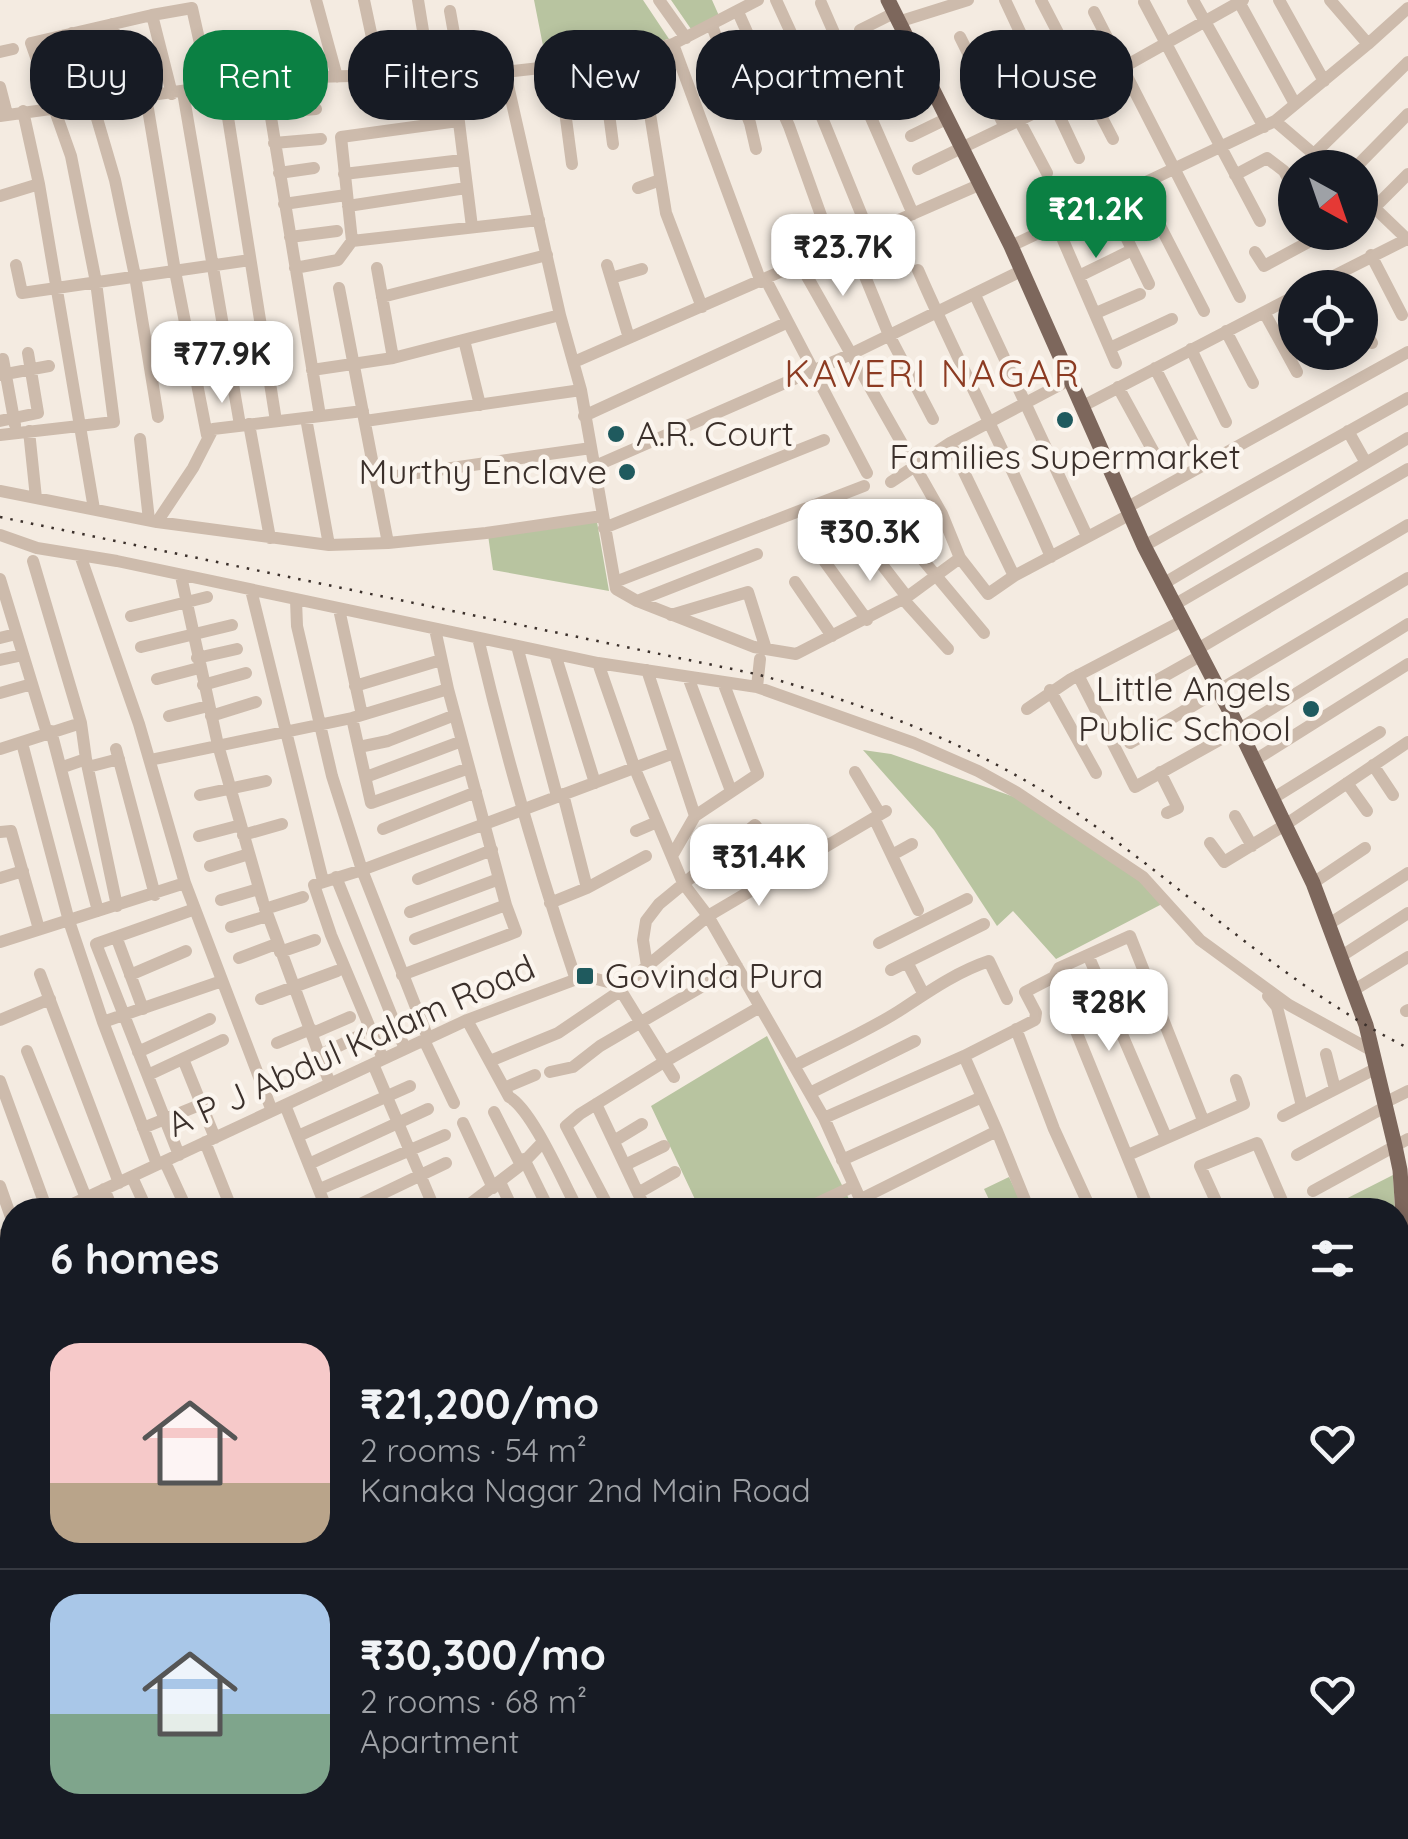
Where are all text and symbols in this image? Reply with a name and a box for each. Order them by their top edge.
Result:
chip: Buy [30,30,163,120]
chip: Rent [183,30,328,120]
chip: Filters [348,30,514,120]
chip: New [534,30,676,120]
chip: Apartment [696,30,940,120]
chip: House [960,30,1133,120]
north arrow [1278,150,1378,250]
map controls [1278,150,1378,370]
pin: ₹21.2K [1015,176,1177,261]
text: ₹21.2K [1048,188,1144,228]
pin: ₹23.7K [762,214,924,299]
text: ₹23.7K [793,226,893,266]
button: locate [1278,270,1378,370]
pin: ₹77.9K [141,321,303,406]
text: ₹77.9K [173,333,271,373]
district label: KAVERI NAGAR [784,349,1082,397]
marker: Families Supermarket [1054,409,1076,431]
place label: A.R. Court [636,411,794,455]
marker: A.R. Court [605,423,627,445]
place label: Families Supermarket [889,434,1241,478]
place label: Murthy Enclave [358,449,607,493]
marker: Murthy Enclave [616,461,638,483]
pin: ₹30.3K [789,499,951,584]
text: ₹30.3K [820,511,920,551]
place label: Little Angels Public School [1078,666,1291,750]
marker: Little Angels Public School [1300,698,1322,720]
pin: ₹31.4K [678,824,840,909]
text: ₹31.4K [712,836,806,876]
street label: A P J Abdul Kalam Road [160,944,541,1146]
place label: Govinda Pura [605,953,823,997]
marker: Govinda Pura [574,965,596,987]
pin: ₹28K [1050,969,1168,1054]
text: ₹28K [1072,981,1146,1021]
icon: filters [1305,1231,1360,1286]
text: 6 homes [50,1232,220,1285]
text: ₹21,200/mo [360,1377,599,1430]
icon: home [130,1383,250,1503]
icon: heart [1305,1416,1360,1471]
text: 2 rooms · 54 m² [360,1430,587,1470]
text: Kanaka Nagar 2nd Main Road [360,1470,811,1510]
text: ₹30,300/mo [360,1628,606,1681]
icon: home [130,1634,250,1754]
icon: heart [1305,1667,1360,1722]
text: 2 rooms · 68 m² [360,1681,587,1721]
text: Apartment [360,1721,519,1761]

